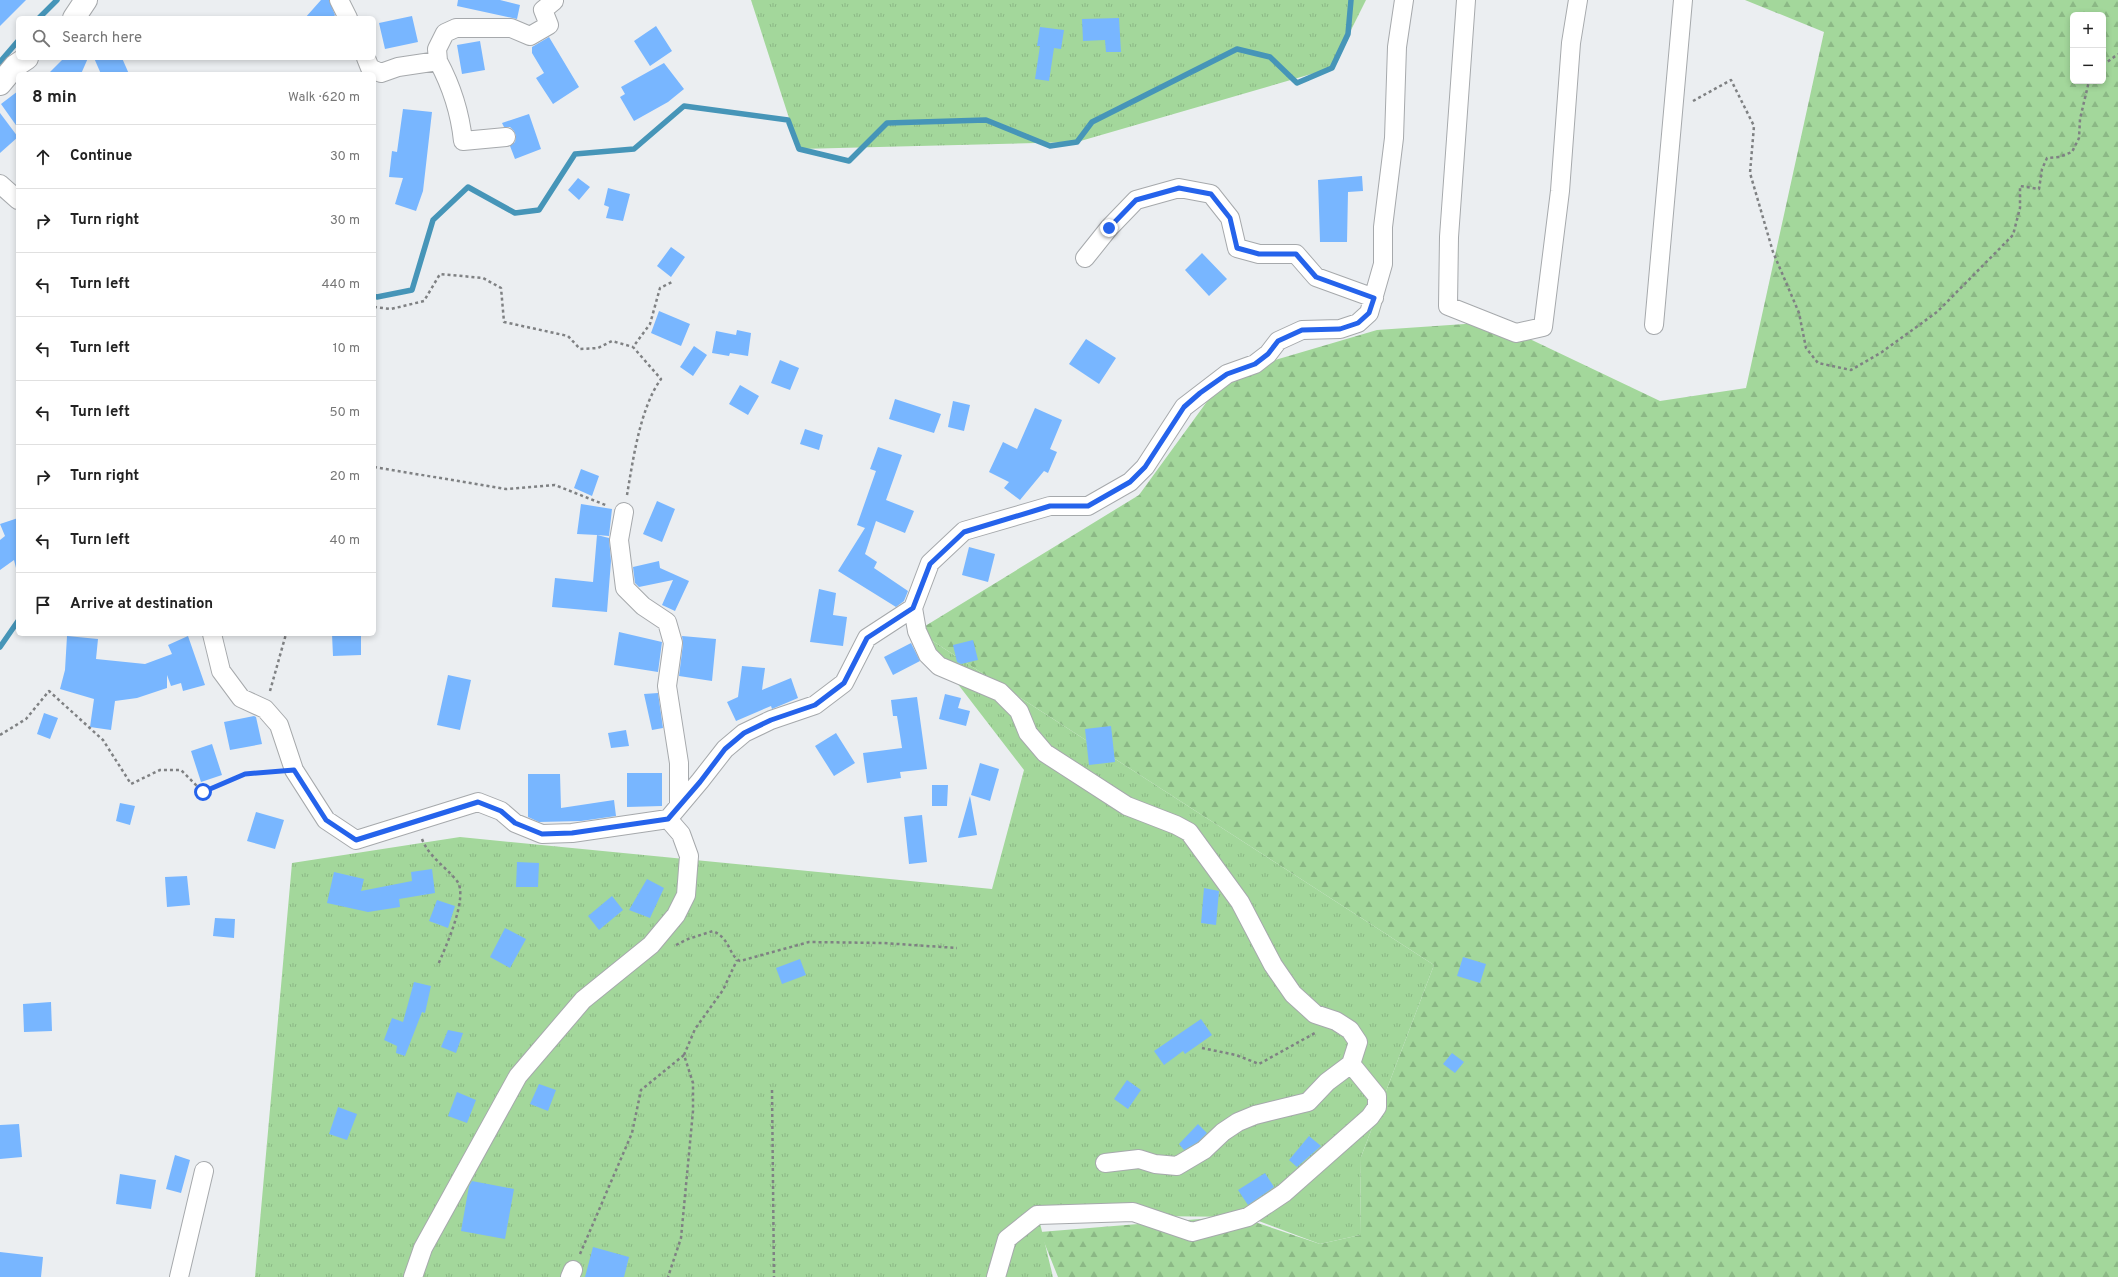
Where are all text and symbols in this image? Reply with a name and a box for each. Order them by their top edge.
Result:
map controls [2070,12,2106,84]
button: + [2070,12,2106,48]
search box [16,16,376,60]
icon: search [30,27,52,49]
text: Search here [62,29,142,48]
button: − [2070,48,2106,84]
text: 8 min [32,87,77,109]
text: Walk · 620 m [288,90,360,106]
icon: ahead [32,146,54,168]
text: Continue [70,147,132,166]
text: 30 m [330,149,360,165]
icon: right [32,210,54,232]
text: Turn right [70,211,139,230]
text: 30 m [330,213,360,229]
route end [1100,219,1118,237]
icon: left [32,274,54,296]
text: Turn left [70,275,130,294]
text: 440 m [321,277,360,293]
icon: left [32,338,54,360]
text: Turn left [70,339,130,358]
text: 10 m [333,341,360,357]
icon: left [32,402,54,424]
text: Turn left [70,403,130,422]
text: 50 m [330,405,360,421]
icon: right [32,466,54,488]
text: Turn right [70,467,139,486]
text: 20 m [330,469,360,485]
icon: left [32,530,54,552]
text: Turn left [70,531,130,550]
text: 40 m [330,533,360,549]
icon: arrive [32,594,54,616]
text: Arrive at destination [70,595,213,614]
route start [194,783,212,801]

